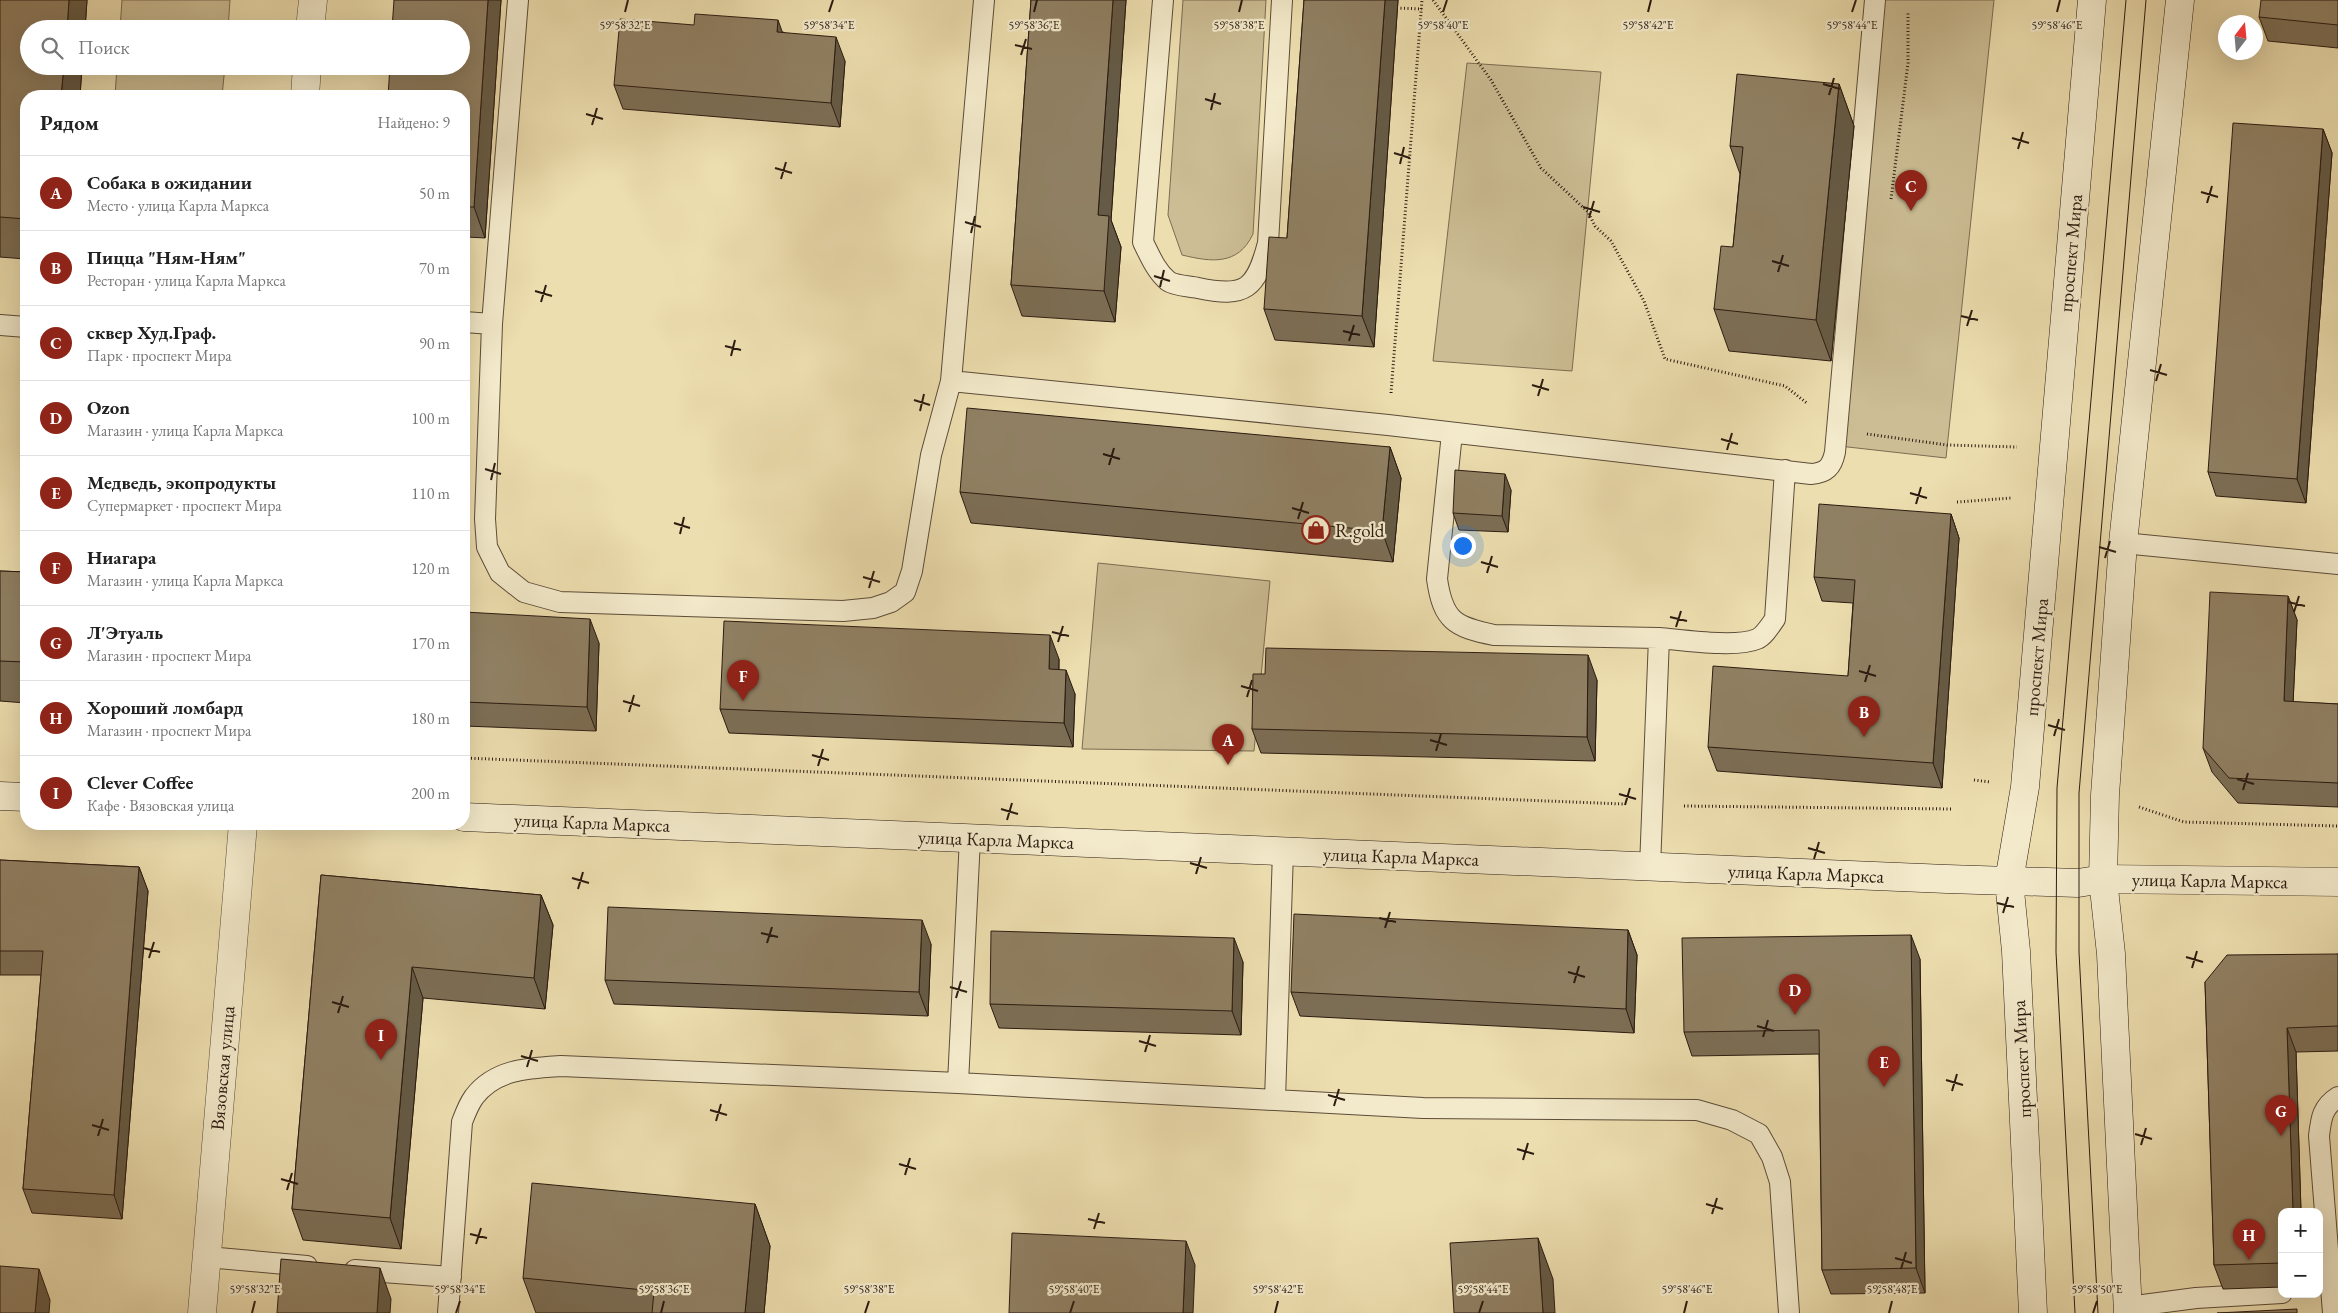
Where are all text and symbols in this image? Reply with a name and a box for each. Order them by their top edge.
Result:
north arrow [2218,15,2263,60]
text: 59°58'32"E [599,17,651,33]
text: 59°58'34"E [803,17,855,33]
text: 59°58'36"E [1008,17,1060,33]
text: 59°58'38"E [1213,17,1265,33]
text: 59°58'40"E [1417,17,1469,33]
text: 59°58'42"E [1622,17,1674,33]
text: 59°58'44"E [1826,17,1878,33]
text: 59°58'46"E [2031,17,2083,33]
search box [20,20,470,75]
icon: search [38,34,66,62]
text: Поиск [78,35,130,60]
text: Рядом [40,109,99,136]
text: Найдено: 9 [378,112,450,133]
text: Собака в ожидании [87,170,252,195]
pin: C [1895,170,1927,211]
text: A [50,183,62,204]
text: 50 m [419,183,450,204]
street label: проспект Мира [2053,193,2088,313]
text: Место · улица Карла Маркса [87,195,269,216]
text: Пицца "Ням-Ням" [87,245,246,270]
text: B [51,258,61,279]
text: 70 m [419,258,450,279]
text: Ресторан · улица Карла Маркса [87,270,286,291]
text: сквер Худ.Граф. [87,320,216,345]
text: C [50,333,62,354]
text: 90 m [419,333,450,354]
text: Парк · проспект Мира [87,345,232,366]
text: Ozon [87,395,130,420]
text: D [50,408,62,429]
text: 100 m [411,408,450,429]
text: Магазин · улица Карла Маркса [87,420,283,441]
text: Медведь, экопродукты [87,470,276,495]
text: E [51,483,61,504]
text: 110 m [411,483,450,504]
text: Супермаркет · проспект Мира [87,495,282,516]
shop icon: R.gold [1301,515,1331,545]
place label: R.gold [1335,518,1385,543]
your location [1450,533,1476,559]
text: Ниагара [87,545,156,570]
text: F [52,558,60,579]
text: 120 m [411,558,450,579]
text: Магазин · улица Карла Маркса [87,570,283,591]
street label: проспект Мира [2019,597,2054,717]
text: Л'Этуаль [87,620,163,645]
text: G [50,633,62,654]
text: 170 m [411,633,450,654]
text: Магазин · проспект Мира [87,645,251,666]
pin: F [727,660,759,701]
text: Хороший ломбард [87,695,243,720]
pin: B [1848,696,1880,737]
text: H [50,708,62,729]
text: 180 m [411,708,450,729]
text: Магазин · проспект Мира [87,720,251,741]
pin: A [1212,724,1244,765]
text: Clever Coffee [87,770,193,795]
text: I [53,783,59,804]
text: 200 m [411,783,450,804]
text: Кафе · Вязовская улица [87,795,234,816]
street label: улица Карла Маркса [514,807,671,838]
street label: улица Карла Маркса [918,824,1075,855]
street label: улица Карла Маркса [1323,841,1480,872]
street label: улица Карла Маркса [1728,858,1885,889]
street label: улица Карла Маркса [2132,867,2289,894]
pin: D [1779,974,1811,1015]
street label: проспект Мира [2006,999,2037,1119]
street label: Вязовская улица [205,1004,240,1131]
pin: I [365,1019,397,1060]
pin: E [1868,1046,1900,1087]
pin: G [2265,1095,2297,1136]
map controls [2278,1208,2323,1298]
button: + [2278,1208,2323,1253]
pin: H [2233,1219,2265,1260]
button: − [2278,1253,2323,1298]
text: 59°58'32"E [229,1281,281,1297]
text: 59°58'34"E [434,1281,486,1297]
text: 59°58'36"E [638,1281,690,1297]
text: 59°58'38"E [843,1281,895,1297]
text: 59°58'40"E [1048,1281,1100,1297]
text: 59°58'42"E [1252,1281,1304,1297]
text: 59°58'44"E [1457,1281,1509,1297]
text: 59°58'46"E [1661,1281,1713,1297]
text: 59°58'48"E [1866,1281,1918,1297]
text: 59°58'50"E [2071,1281,2123,1297]

